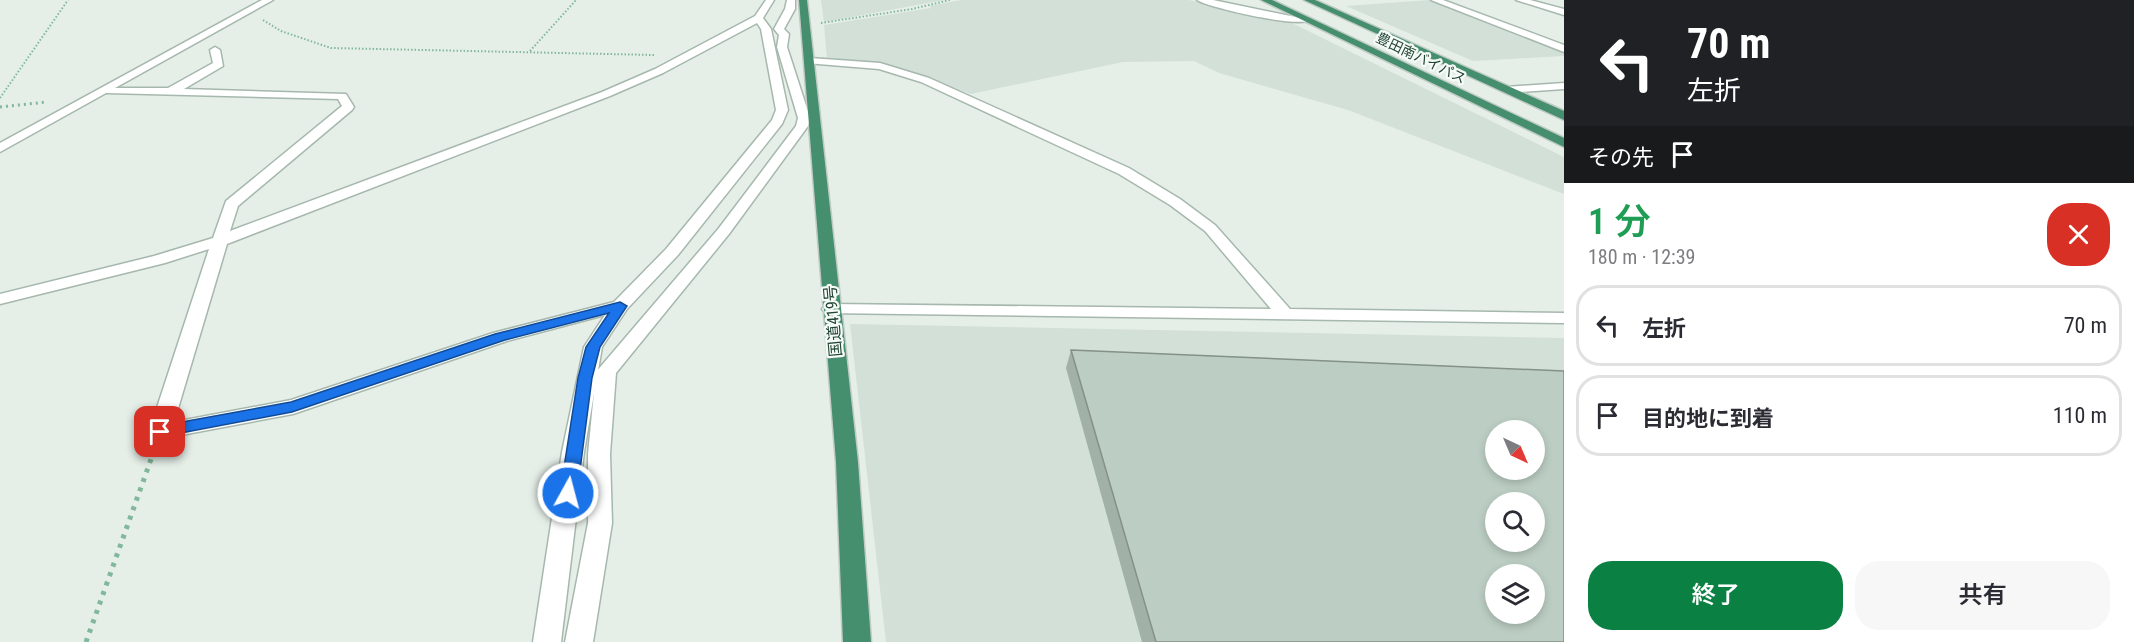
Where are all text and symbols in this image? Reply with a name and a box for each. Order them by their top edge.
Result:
text: 70 m [1687,19,1770,68]
icon: left [1588,24,1666,102]
street label: 豊田南バイパス [1374,29,1468,87]
text: 左折 [1687,75,1741,107]
icon: arrive [1666,138,1699,171]
text: その先 [1588,145,1654,170]
text: 1 分 [1588,201,1650,243]
button: close [2047,203,2110,266]
text: 180 m · 12:39 [1588,245,1695,269]
street label: 国道419号 [820,284,846,358]
icon: left [1591,309,1624,342]
text: 70 m [2064,313,2107,338]
text: 左折 [1642,316,1686,341]
icon: arrive [1591,399,1624,432]
text: 110 m [2053,403,2107,428]
pin [134,406,185,457]
text: 目的地に到着 [1642,406,1774,431]
icon: arrive [143,415,176,448]
north arrow [1485,420,1545,480]
map controls [1485,420,1545,624]
position arrow [536,461,600,525]
button: search [1485,492,1545,552]
button: 終了 [1588,561,1843,630]
button: 共有 [1855,561,2110,630]
button: layers [1485,564,1545,624]

